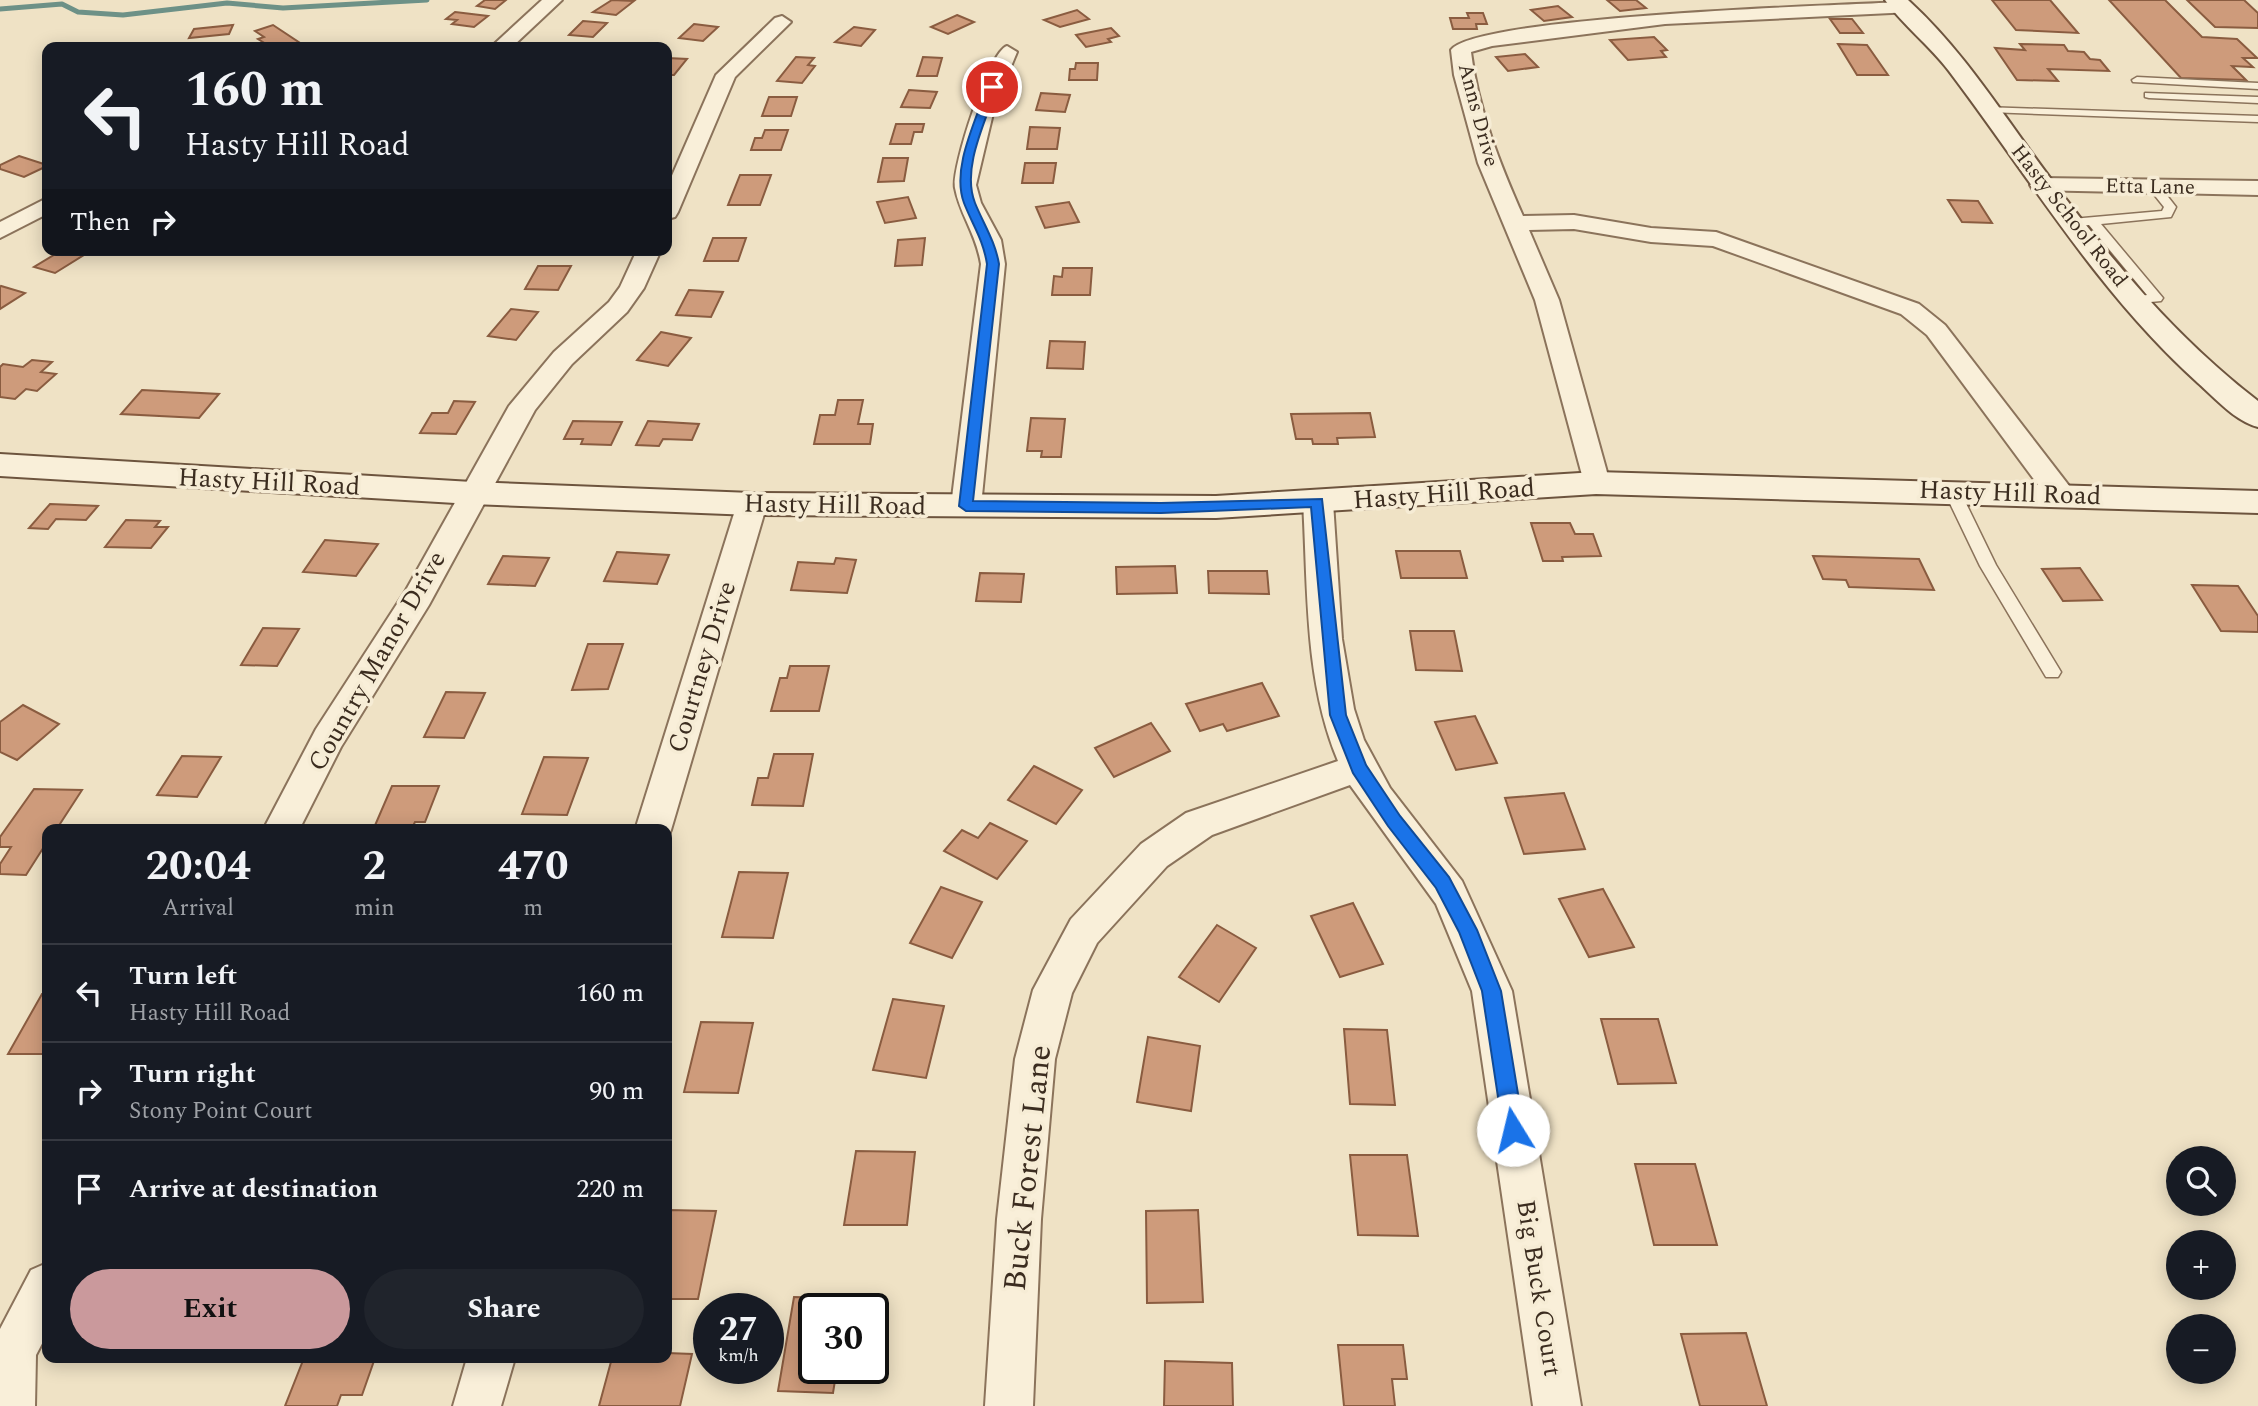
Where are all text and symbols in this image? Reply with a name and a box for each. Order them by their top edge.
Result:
text: 160 m [185,53,324,128]
pin [962,57,1022,117]
street label: Anns Drive [1449,60,1507,170]
icon: arrive [973,68,1011,106]
icon: left [70,70,161,161]
text: Hasty Hill Road [185,121,410,170]
street label: Hasty School Road [2003,137,2135,295]
street label: Etta Lane [2105,170,2195,204]
text: Then [70,202,130,242]
icon: right [144,203,182,241]
street label: Hasty Hill Road [177,457,361,507]
street label: Hasty Hill Road [1352,468,1536,520]
street label: Hasty Hill Road [1918,470,2102,516]
street label: Hasty Hill Road [743,483,927,527]
street label: Country Manor Drive [297,543,457,779]
street label: Courtney Drive [657,576,747,758]
text: 20:04 [145,835,251,898]
text: 2 [363,835,386,898]
text: 470 [498,835,569,898]
text: Arrival [162,891,234,926]
text: min [354,891,395,926]
text: m [523,891,543,926]
text: Turn left [129,956,237,996]
text: 160 m [576,973,644,1013]
icon: left [70,974,108,1012]
text: Hasty Hill Road [129,996,290,1031]
street label: Buck Forest Lane [991,1043,1065,1293]
text: Turn right [129,1054,256,1094]
text: 90 m [589,1071,644,1111]
icon: right [70,1072,108,1110]
position arrow [1476,1093,1550,1167]
text: Stony Point Court [129,1094,312,1129]
map controls [2166,1146,2236,1384]
button: search [2166,1146,2236,1216]
text: Arrive at destination [129,1169,378,1209]
text: 220 m [576,1169,644,1209]
icon: arrive [70,1170,108,1208]
street label: Big Buck Court [1505,1197,1573,1379]
button: + [2166,1230,2236,1300]
button: Exit [70,1269,350,1349]
button: Share [364,1269,644,1349]
speed limit sign: 30 [798,1293,889,1384]
text: 27 [719,1303,758,1356]
button: − [2166,1314,2236,1384]
text: km/h [718,1342,759,1369]

